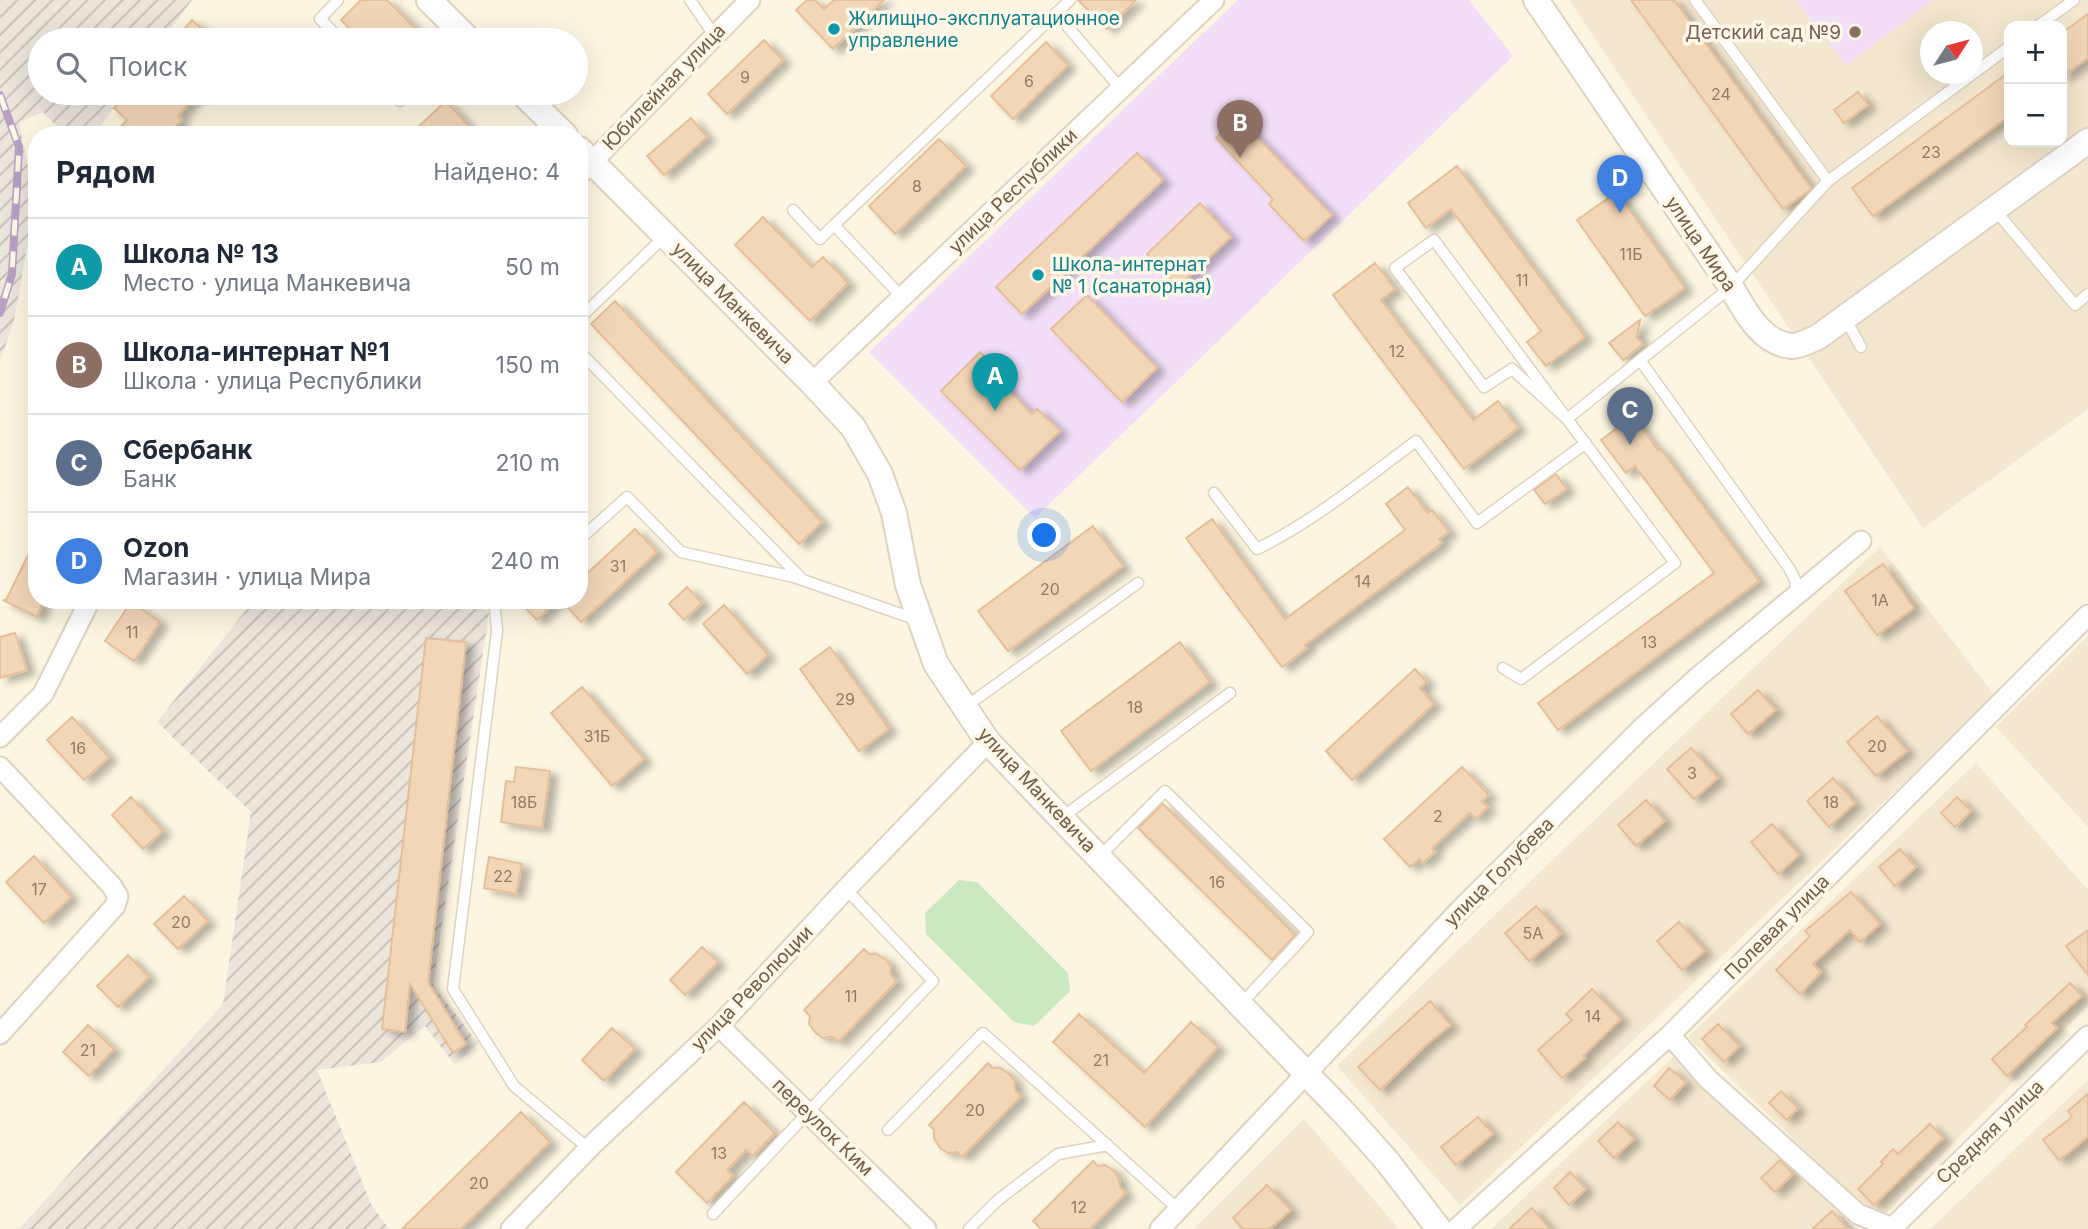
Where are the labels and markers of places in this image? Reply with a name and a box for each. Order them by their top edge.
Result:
place label: Жилищно-эксплуатационное управление [848,7,1120,52]
marker: Жилищно-эксплуатационное управление [826,21,842,37]
place label: Детский сад №9 [1685,21,1841,44]
marker: Детский сад №9 [1847,24,1863,40]
pin: B [1217,100,1263,158]
pin: D [1597,155,1643,213]
place label: Школа-интернат № 1 (санаторная) [1052,253,1212,298]
marker: Школа-интернат № 1 (санаторная) [1030,267,1046,283]
pin: A [972,353,1018,411]
pin: C [1607,387,1653,445]

